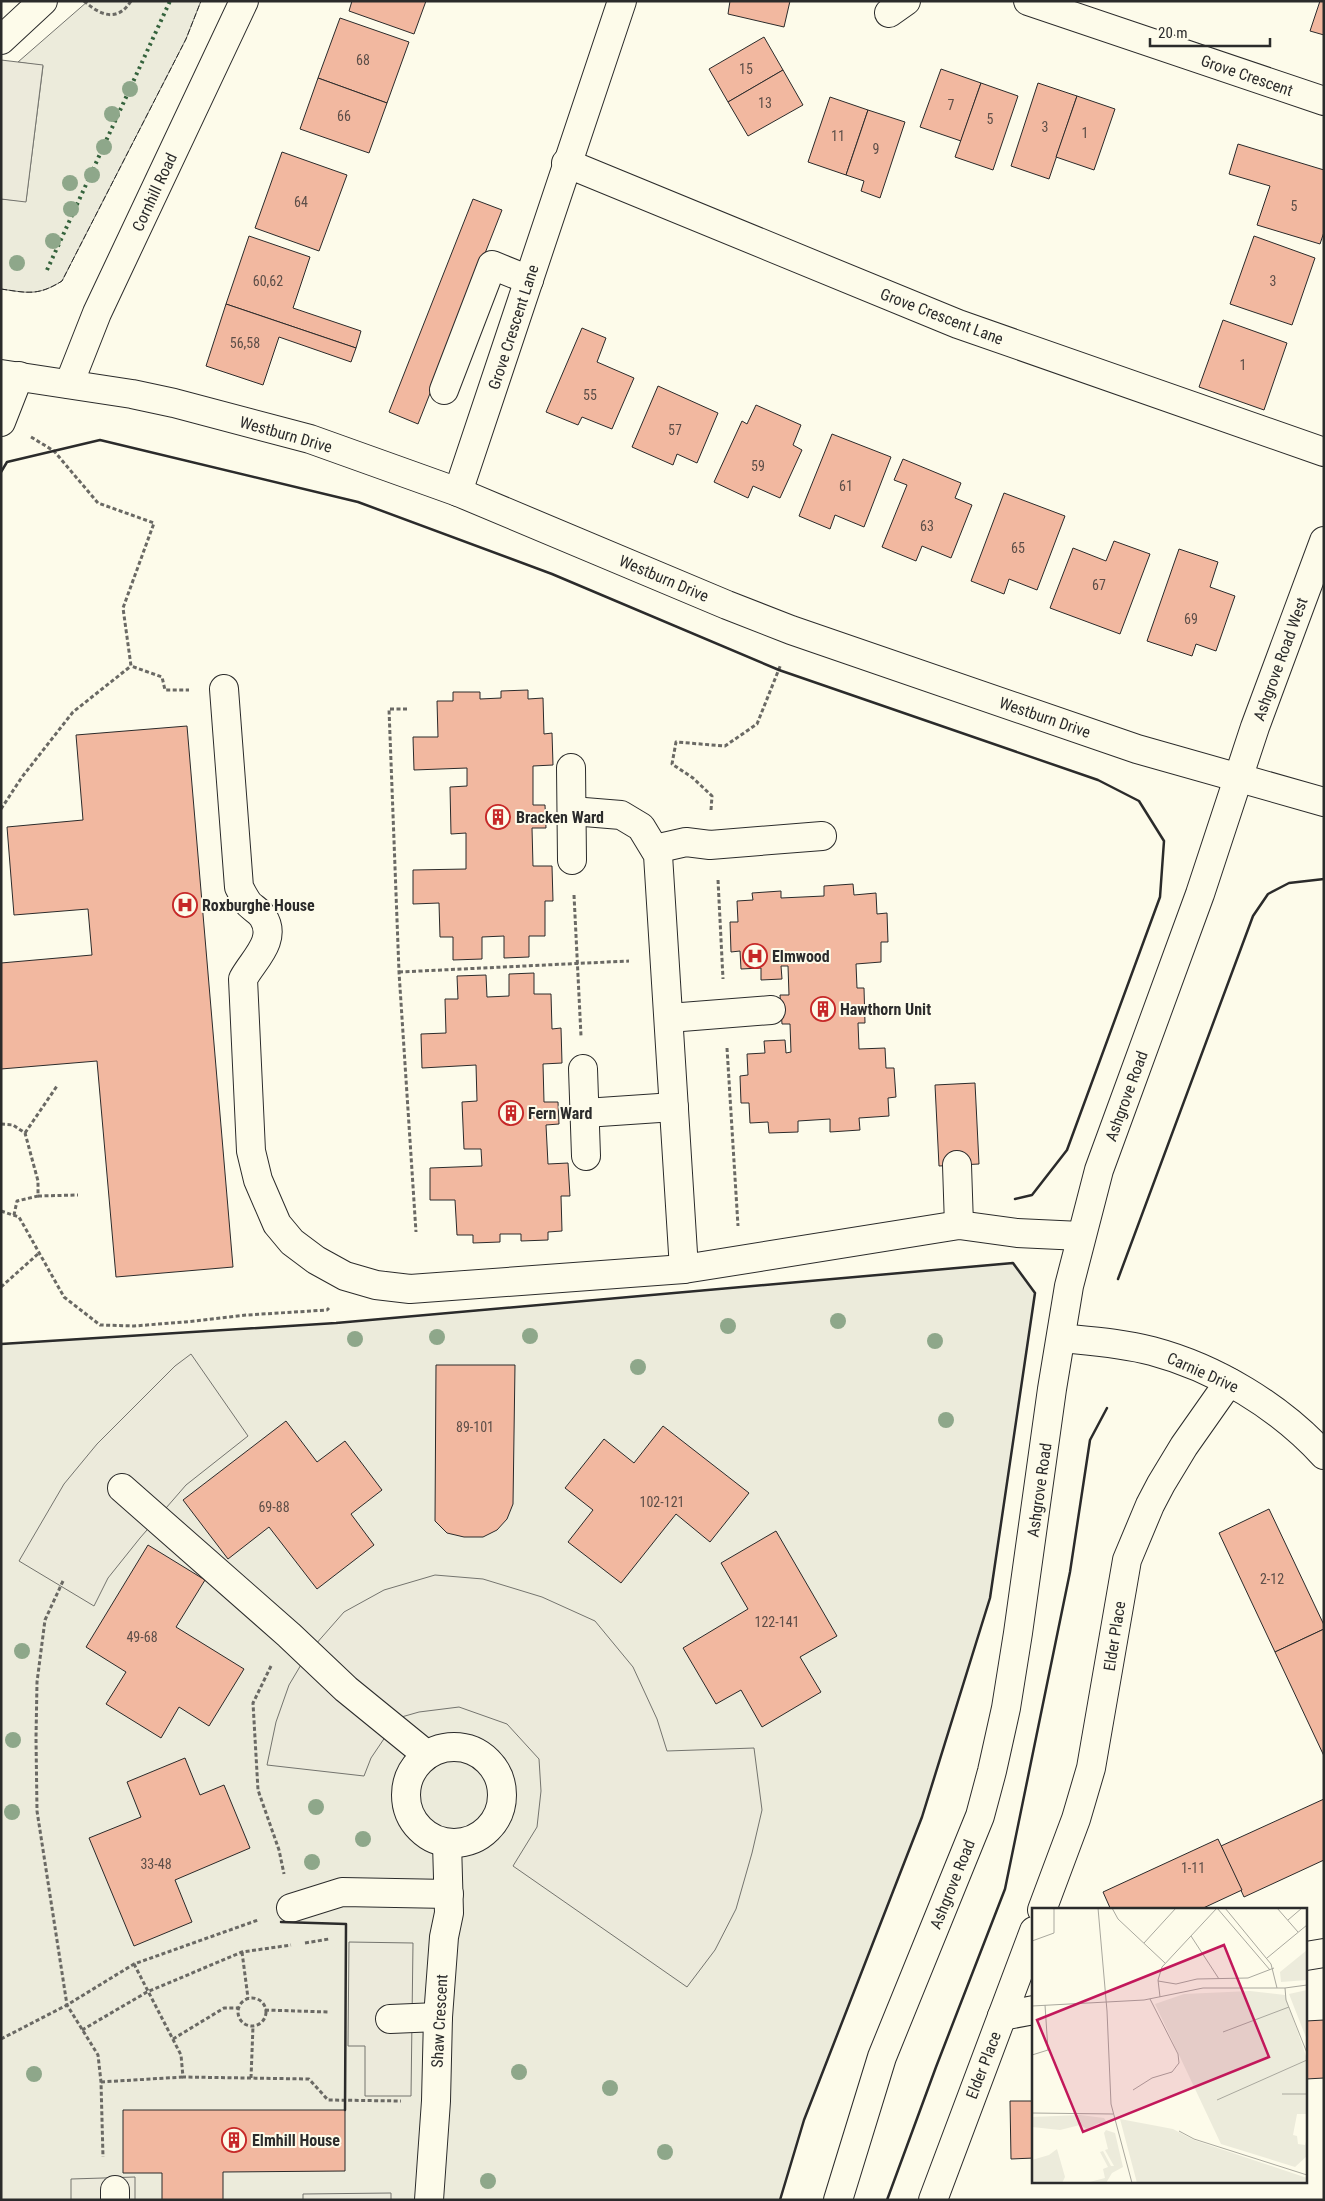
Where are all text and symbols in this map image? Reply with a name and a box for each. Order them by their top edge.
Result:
scale bar [1150,15,1270,47]
text: 20 m [1158,24,1188,42]
street label: Grove Crescent [1198,51,1296,100]
house number: 68 [356,52,370,68]
house number: 15 [739,61,753,77]
house number: 13 [758,95,772,111]
house number: 7 [948,97,955,113]
house number: 66 [337,108,351,124]
house number: 5 [987,111,994,127]
house number: 3 [1042,119,1048,135]
house number: 1 [1082,125,1088,141]
house number: 11 [831,128,845,144]
house number: 9 [873,141,879,157]
street label: Cornhill Road [128,150,181,234]
house number: 64 [294,194,308,210]
house number: 5 [1291,198,1298,214]
street label: Grove Crescent Lane [484,262,543,392]
house number: 60,62 [253,273,283,289]
house number: 3 [1270,273,1276,289]
street label: Grove Crescent Lane [878,284,1006,349]
house number: 56,58 [230,335,260,351]
house number: 1 [1240,357,1246,373]
house number: 55 [583,387,597,403]
street label: Westburn Drive [237,412,334,457]
house number: 57 [668,422,682,438]
house number: 59 [751,458,765,474]
house number: 61 [839,478,853,494]
house number: 63 [920,518,934,534]
house number: 65 [1011,540,1025,556]
street label: Westburn Drive [616,551,711,606]
house number: 67 [1092,577,1106,593]
street label: Ashgrove Road West [1249,595,1312,723]
house number: 69 [1184,611,1198,627]
street label: Westburn Drive [997,693,1093,742]
building icon: Bracken Ward [485,804,511,830]
place label: Bracken Ward [516,808,604,827]
hospital icon: Roxburghe House [172,892,198,918]
place label: Roxburghe House [202,896,315,915]
hospital icon: Elmwood [742,943,768,969]
place label: Elmwood [772,947,830,966]
building icon: Hawthorn Unit [810,996,836,1022]
place label: Hawthorn Unit [840,1000,931,1019]
street label: Ashgrove Road [1101,1048,1152,1144]
building icon: Fern Ward [498,1100,524,1126]
place label: Fern Ward [528,1104,592,1123]
street label: Carnie Drive [1164,1348,1241,1397]
house number: 89-101 [456,1419,494,1435]
street label: Ashgrove Road [1023,1442,1056,1538]
house number: 102-121 [640,1494,684,1510]
house number: 69-88 [258,1499,290,1515]
house number: 2-12 [1260,1571,1284,1587]
street label: Elder Place [1100,1600,1129,1672]
house number: 122-141 [755,1614,799,1630]
house number: 49-68 [126,1629,158,1645]
street label: Ashgrove Road [926,1837,979,1932]
house number: 33-48 [140,1856,172,1872]
house number: 1-11 [1181,1860,1205,1876]
inset map [1032,1908,1308,2184]
street label: Shaw Crescent [428,1973,451,2068]
street label: Elder Place [962,2029,1005,2102]
building icon: Elmhill House [221,2127,247,2153]
place label: Elmhill House [252,2131,340,2150]

